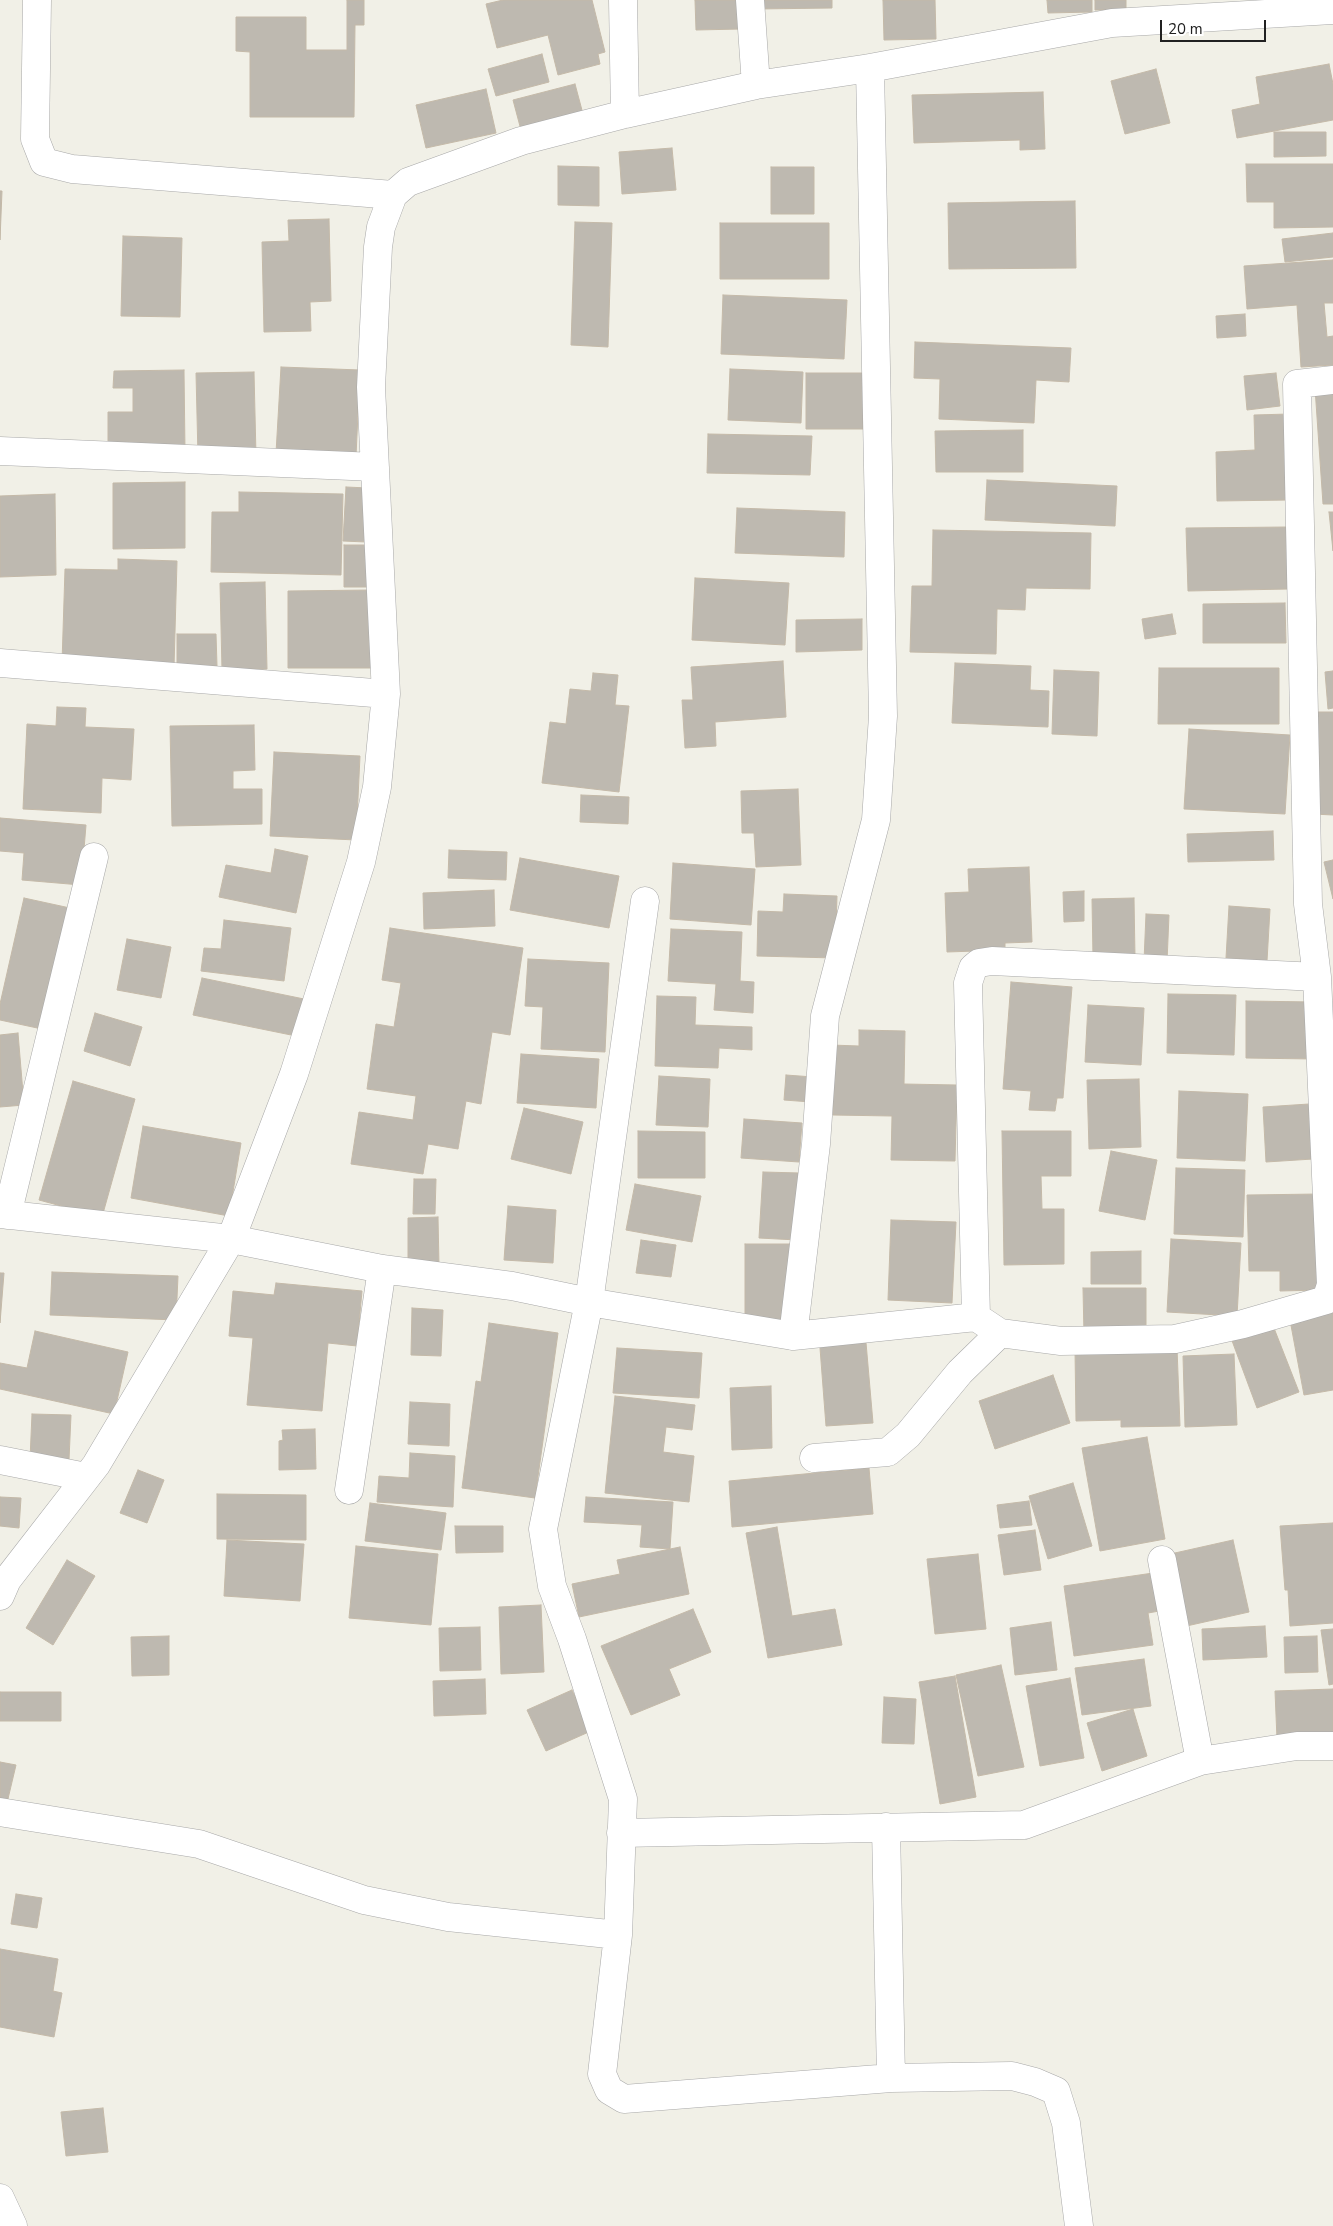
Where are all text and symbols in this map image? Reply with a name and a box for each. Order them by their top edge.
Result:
scale bar [1163,10,1269,42]
text: 20 m [1168,19,1203,39]

